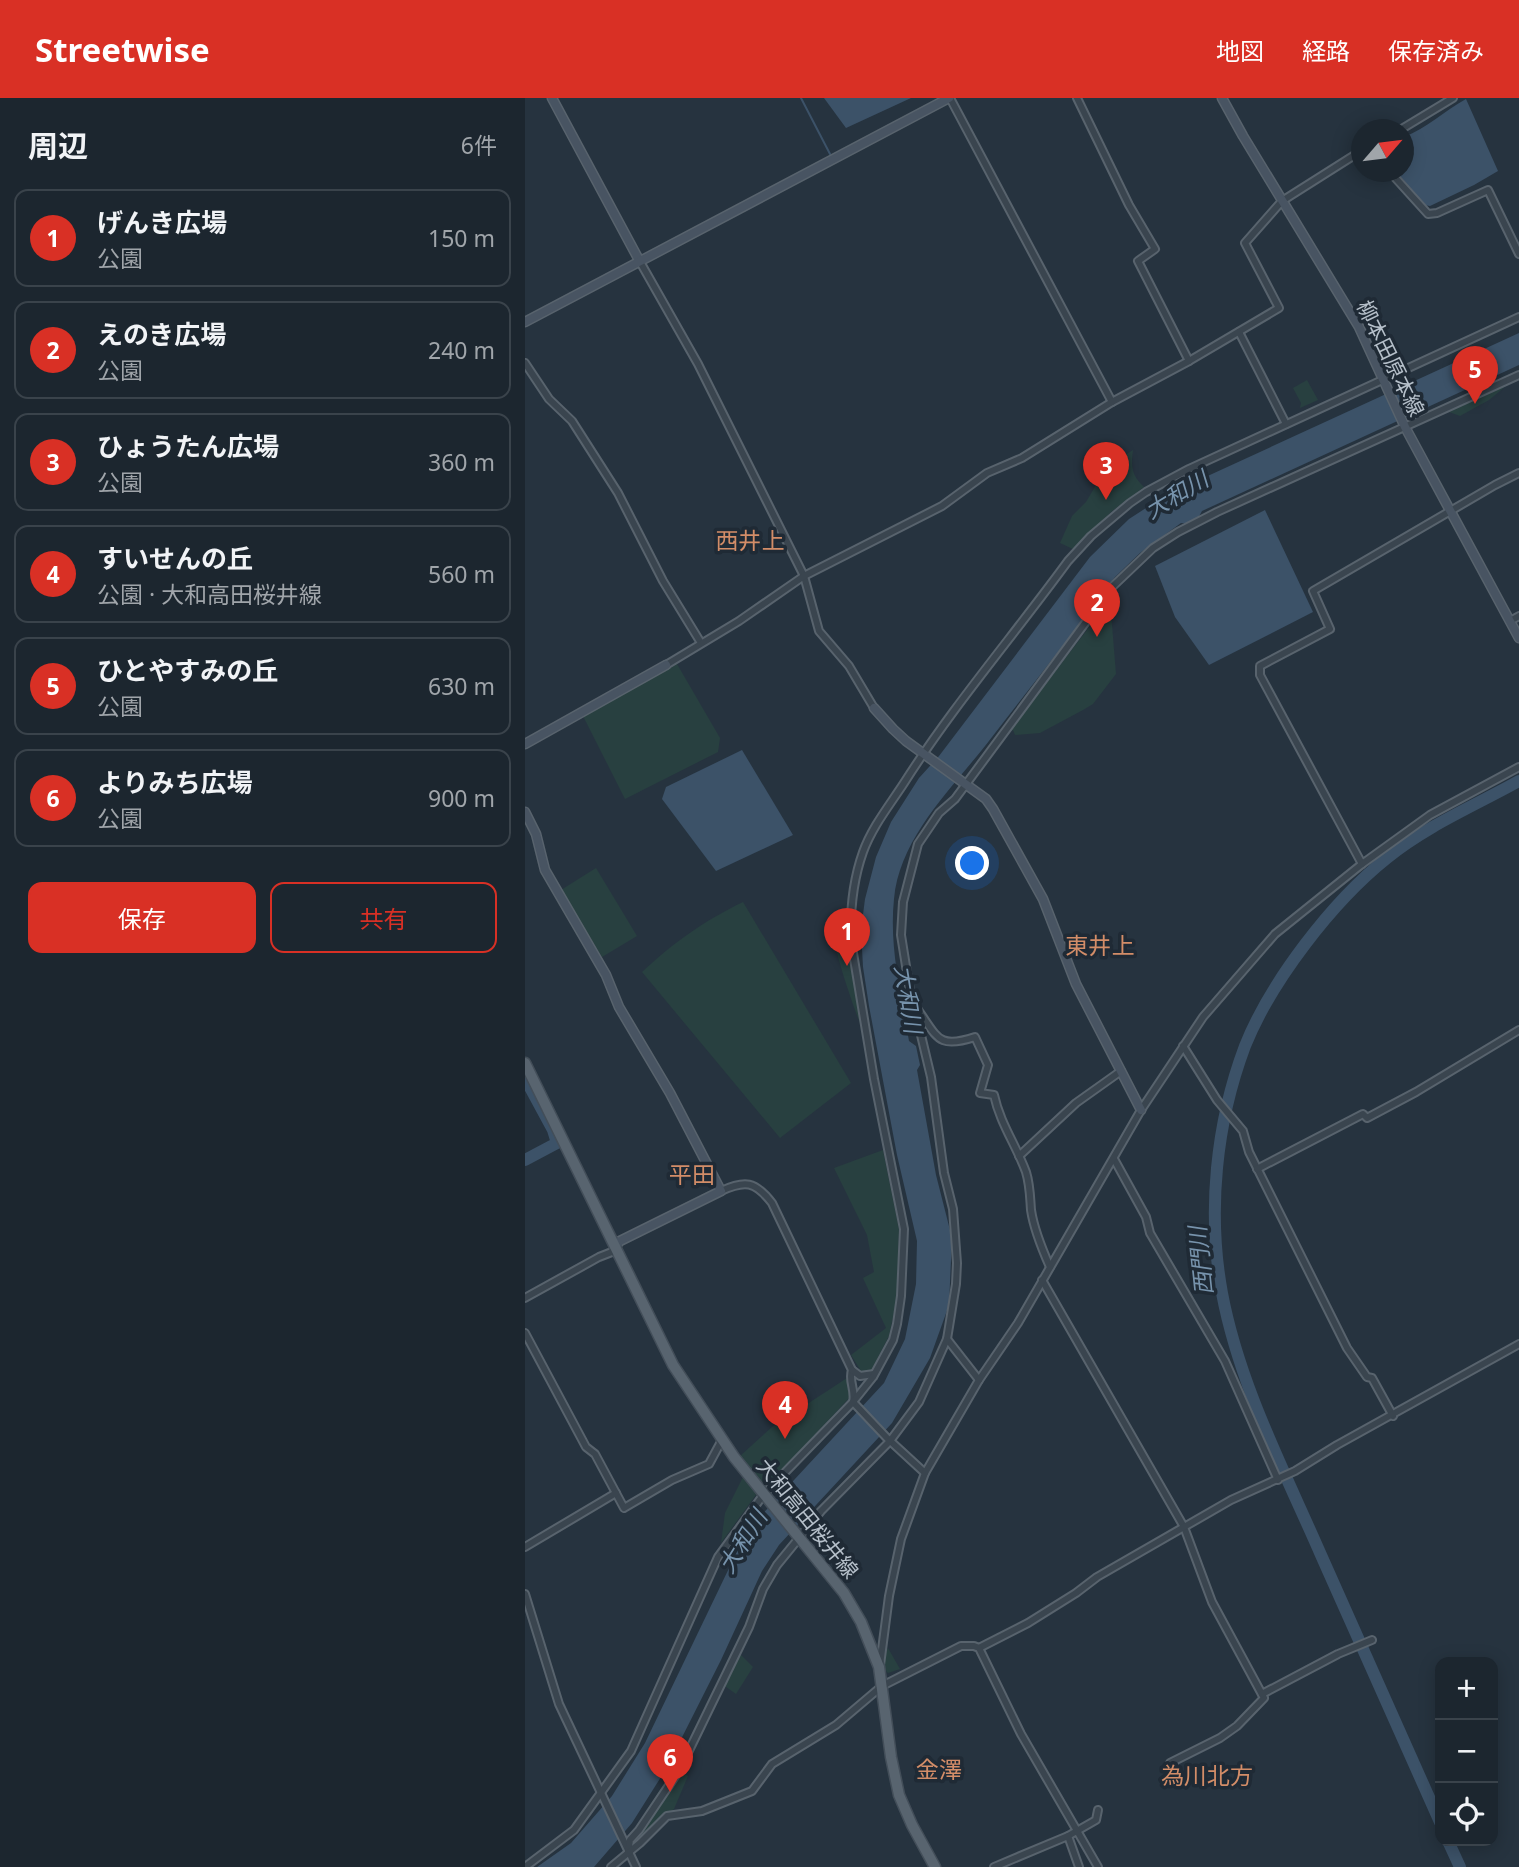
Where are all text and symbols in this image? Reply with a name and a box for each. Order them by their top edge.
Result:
text: Streetwise [35,27,210,72]
text: 地図 [1216,34,1264,67]
text: 経路 [1302,34,1350,67]
text: 保存済み [1388,34,1484,67]
north arrow [1351,119,1414,182]
text: 周辺 [28,125,88,166]
text: 6件 [461,129,497,161]
text: げんき広場 [97,204,227,240]
text: 1 [46,222,60,254]
text: 150 m [428,222,495,254]
text: 公園 [97,242,143,274]
street label: 柳本田原本線 [1351,295,1431,421]
text: えのき広場 [97,316,226,352]
text: 2 [46,334,60,366]
text: 240 m [428,334,495,366]
pin: 5 [1452,346,1498,404]
text: 公園 [97,354,143,386]
text: ひょうたん広場 [97,428,279,464]
pin: 3 [1083,442,1129,500]
text: 3 [46,446,60,478]
text: 360 m [428,446,495,478]
water label: 大和川 [1138,461,1216,525]
text: 公園 [97,466,143,498]
district label: 西井上 [716,524,785,556]
text: すいせんの丘 [97,540,253,576]
text: 4 [46,558,60,590]
text: 560 m [428,558,495,590]
text: 公園 · 大和高田桜井線 [97,578,322,610]
pin: 2 [1074,579,1120,637]
text: ひとやすみの丘 [97,652,278,688]
text: 5 [46,670,60,702]
text: 630 m [428,670,495,702]
text: 公園 [97,690,143,722]
text: よりみち広場 [97,764,252,800]
text: 6 [46,782,60,814]
text: 900 m [428,782,495,814]
text: 公園 [97,802,143,834]
your location [955,846,989,880]
button: 保存 [28,882,256,953]
button: 共有 [270,882,497,953]
pin: 1 [824,908,870,966]
district label: 東井上 [1066,929,1135,961]
water label: 大和川 [888,962,931,1039]
district label: 平田 [669,1158,715,1190]
water label: 西門川 [1180,1222,1220,1297]
pin: 4 [762,1381,808,1439]
street label: 大和高田桜井線 [751,1452,865,1584]
water label: 大和川 [710,1501,775,1579]
map controls [1435,1657,1498,1846]
button: + [1435,1657,1498,1720]
button: − [1435,1720,1498,1783]
pin: 6 [647,1734,693,1792]
district label: 金澤 [916,1753,962,1785]
district label: 為川北方 [1161,1759,1253,1791]
button: locate [1435,1783,1498,1846]

